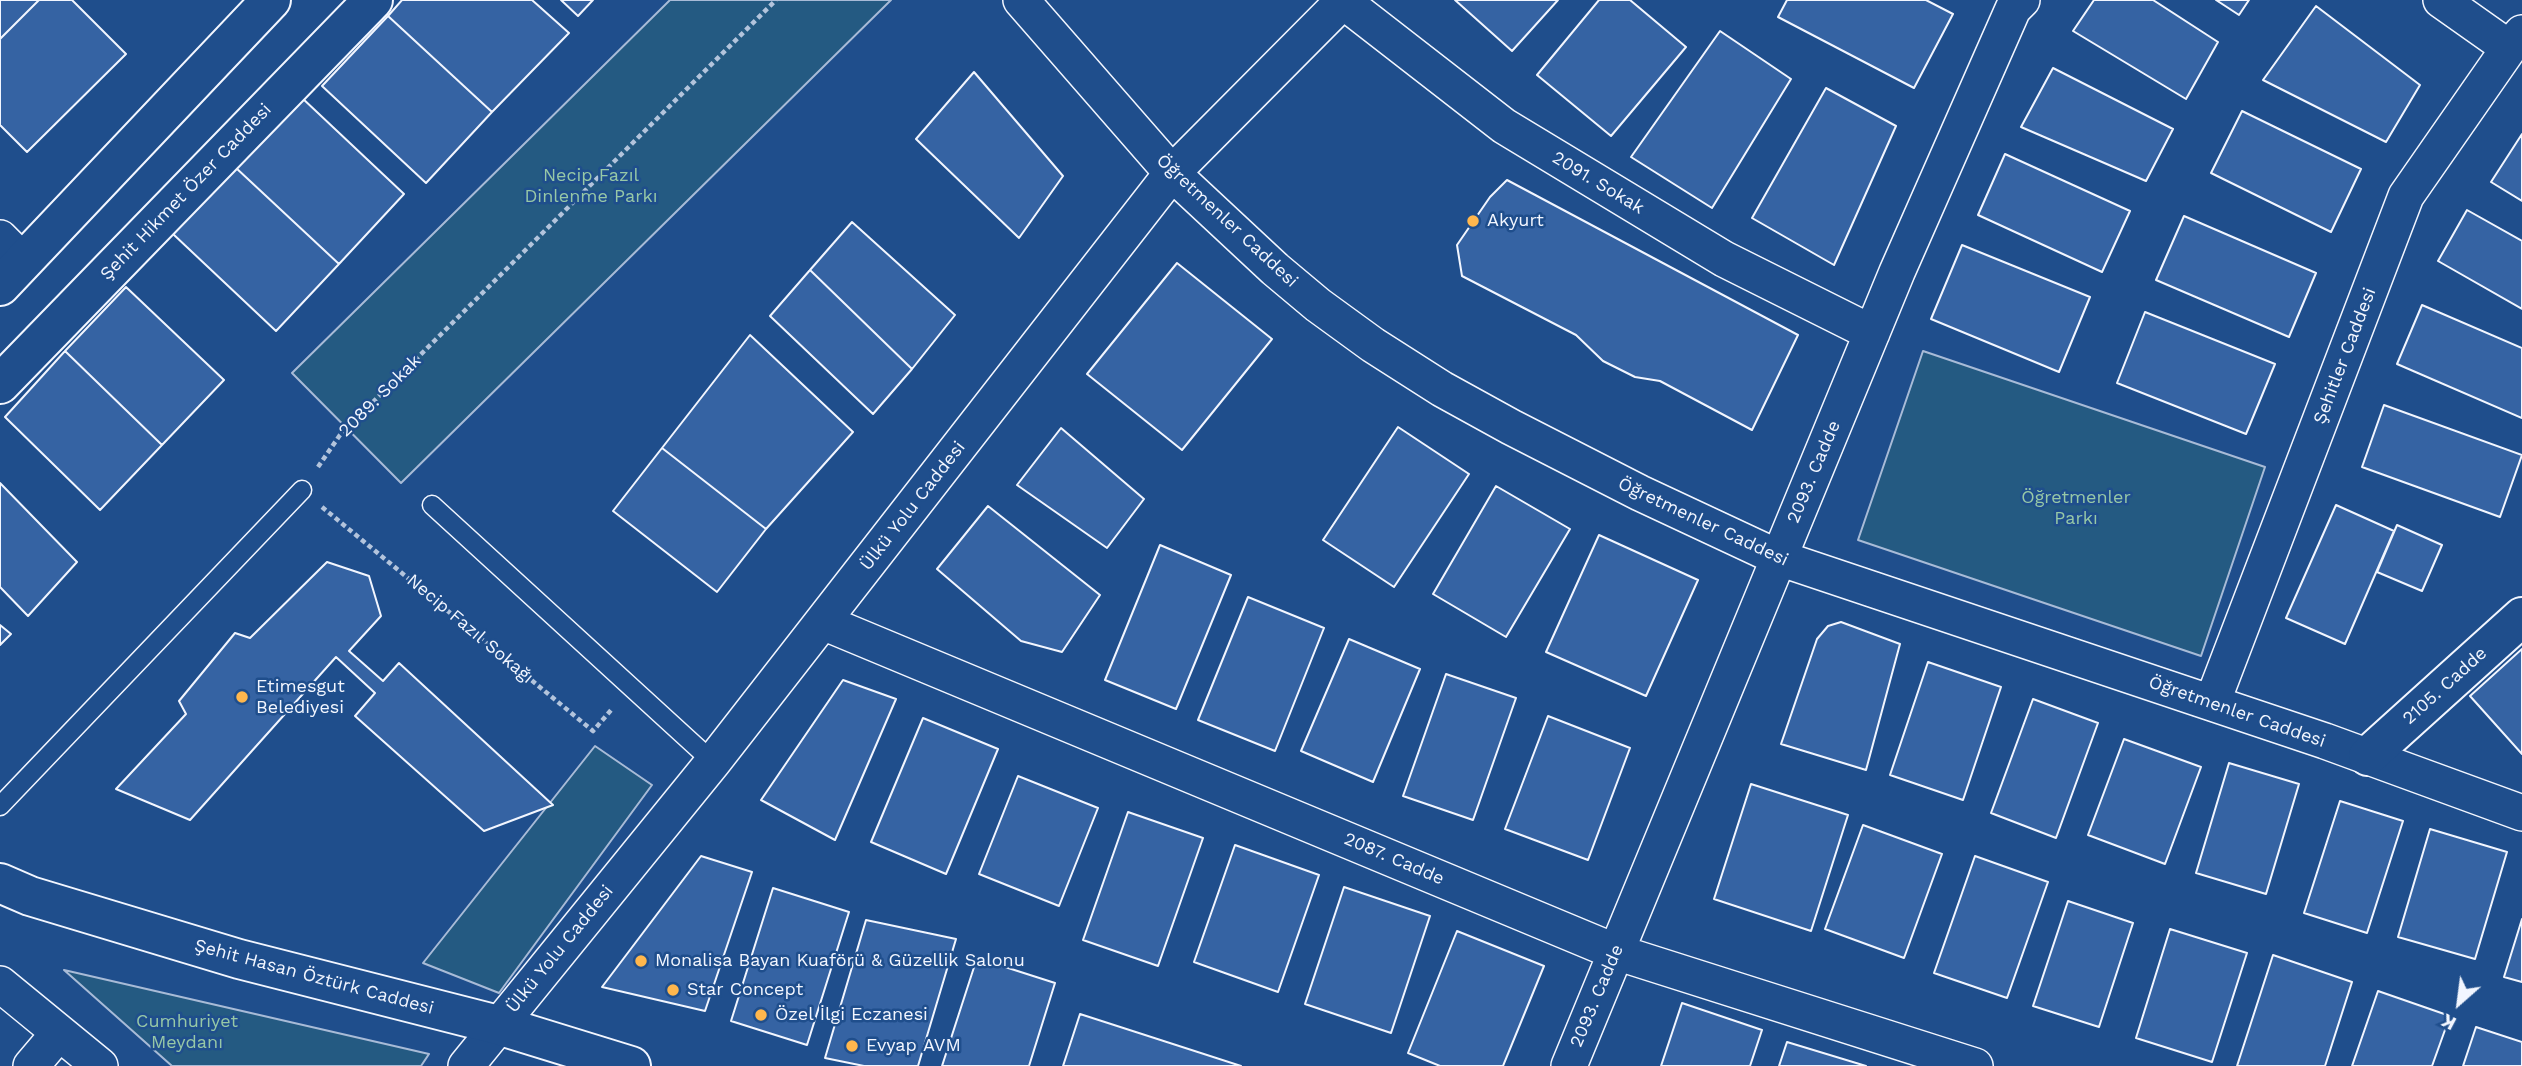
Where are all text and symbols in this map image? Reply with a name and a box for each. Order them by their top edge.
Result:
street label: Şehit Hikmet Özer Caddesi [96,99,276,285]
street label: 2091. Sokak [1548,147,1648,219]
street label: Öğretmenler Caddesi [1152,150,1302,292]
park label: Necip Fazıl Dinlenme Parkı [524,165,658,208]
place label: Akyurt [1487,210,1544,232]
marker: Akyurt [1465,213,1481,229]
street label: Şehitler Caddesi [2309,285,2381,427]
street label: 2089. Sokak [334,350,426,442]
street label: 2093. Cadde [1783,417,1845,527]
street label: Ülkü Yolu Caddesi [856,437,970,575]
street label: Öğretmenler Caddesi [1614,473,1792,571]
park label: Öğretmenler Parkı [2021,487,2131,530]
street label: Necip Fazıl Sokağı [402,570,538,688]
street label: 2105. Cadde [2399,643,2491,729]
street label: Öğretmenler Caddesi [2146,672,2328,752]
place label: Etimesgut Belediyesi [256,676,345,718]
marker: Etimesgut Belediyesi [234,689,250,705]
street label: 2087. Cadde [1341,828,1447,890]
street label: Ülkü Yolu Caddesi [502,881,618,1017]
street label: Şehit Hasan Öztürk Caddesi [192,935,436,1019]
street label: 2093. Cadde [1566,941,1628,1051]
place label: Monalisa Bayan Kuaförü & Güzellik Salonu [655,950,1025,972]
marker: Monalisa Bayan Kuaförü & Güzellik Salonu [633,953,649,969]
north arrow [2424,968,2494,1038]
place label: Star Concept [687,979,803,1001]
marker: Star Concept [665,982,681,998]
place label: Özel İlgi Eczanesi [775,1004,928,1026]
marker: Özel İlgi Eczanesi [753,1007,769,1023]
text: K [2438,1009,2460,1035]
park label: Cumhuriyet Meydanı [136,1011,238,1054]
place label: Evyap AVM [866,1035,961,1057]
marker: Evyap AVM [844,1038,860,1054]

